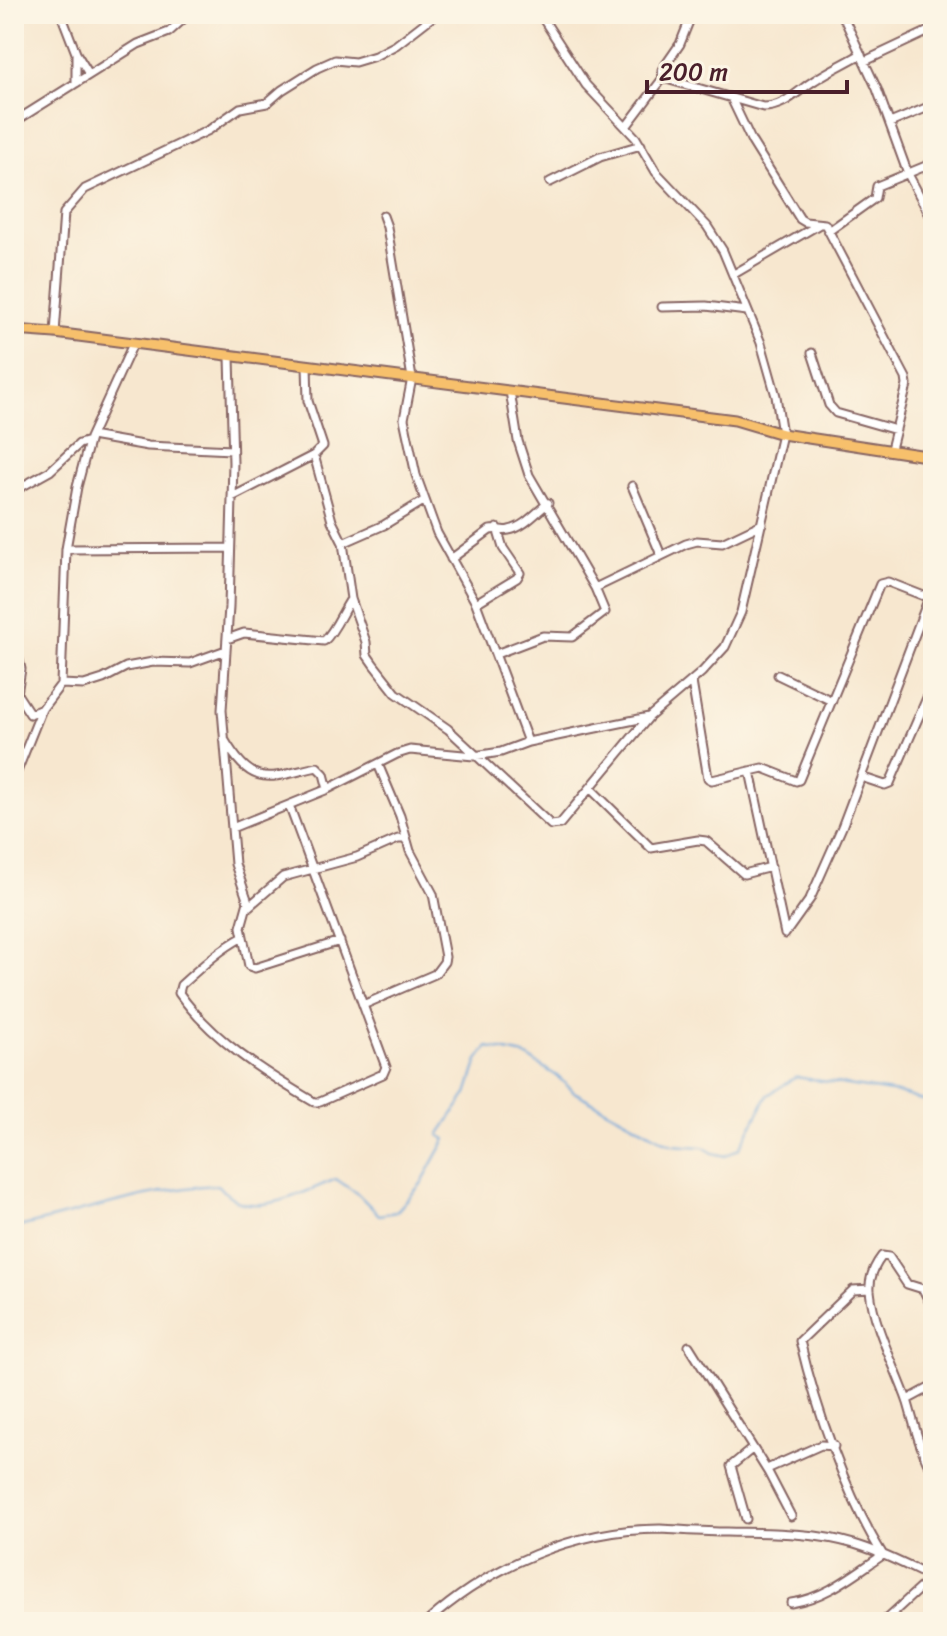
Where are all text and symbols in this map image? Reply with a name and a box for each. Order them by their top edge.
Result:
scale bar [647,44,847,94]
text: 200 m [659,51,728,93]

